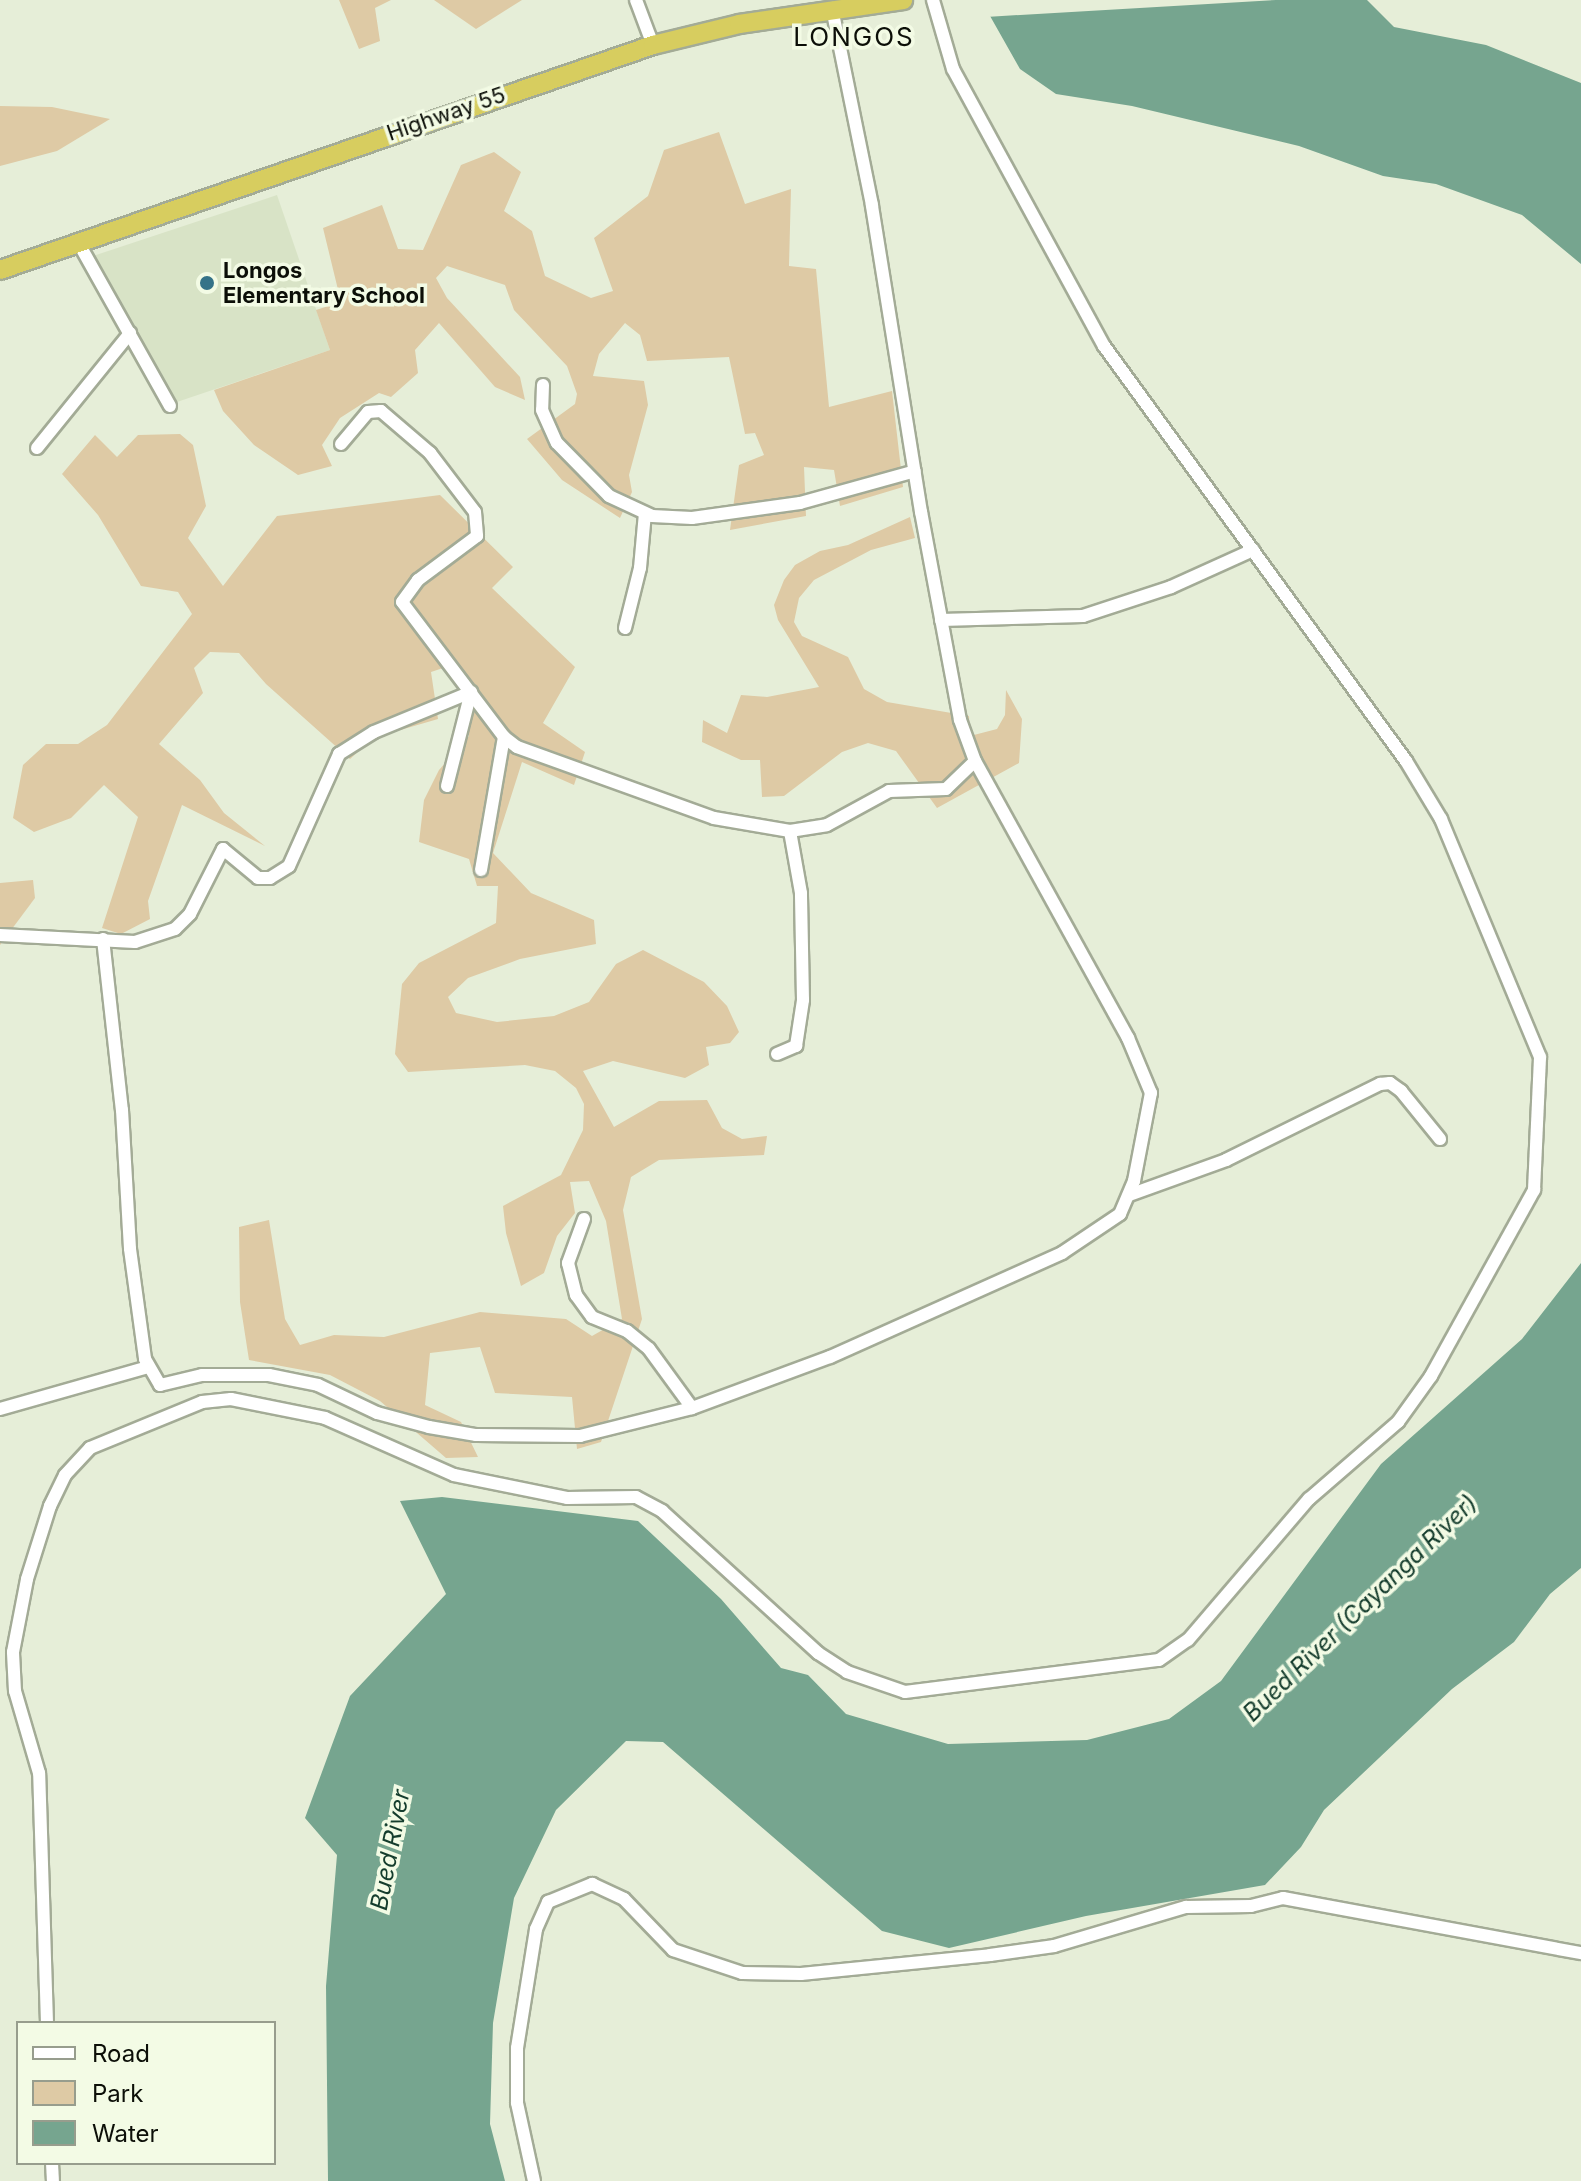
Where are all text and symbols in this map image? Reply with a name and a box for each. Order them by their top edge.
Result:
district label: LONGOS [793,21,915,53]
street label: Highway 55 [383,81,509,147]
place label: Longos Elementary School [223,257,425,308]
marker: Longos Elementary School [198,274,216,292]
water label: Bued River (Cayanga River) [1237,1489,1483,1727]
water label: Bued River [364,1787,416,1913]
legend [16,2021,276,2165]
text: Road [92,2039,150,2068]
text: Park [92,2079,143,2108]
text: Water [92,2119,159,2148]

